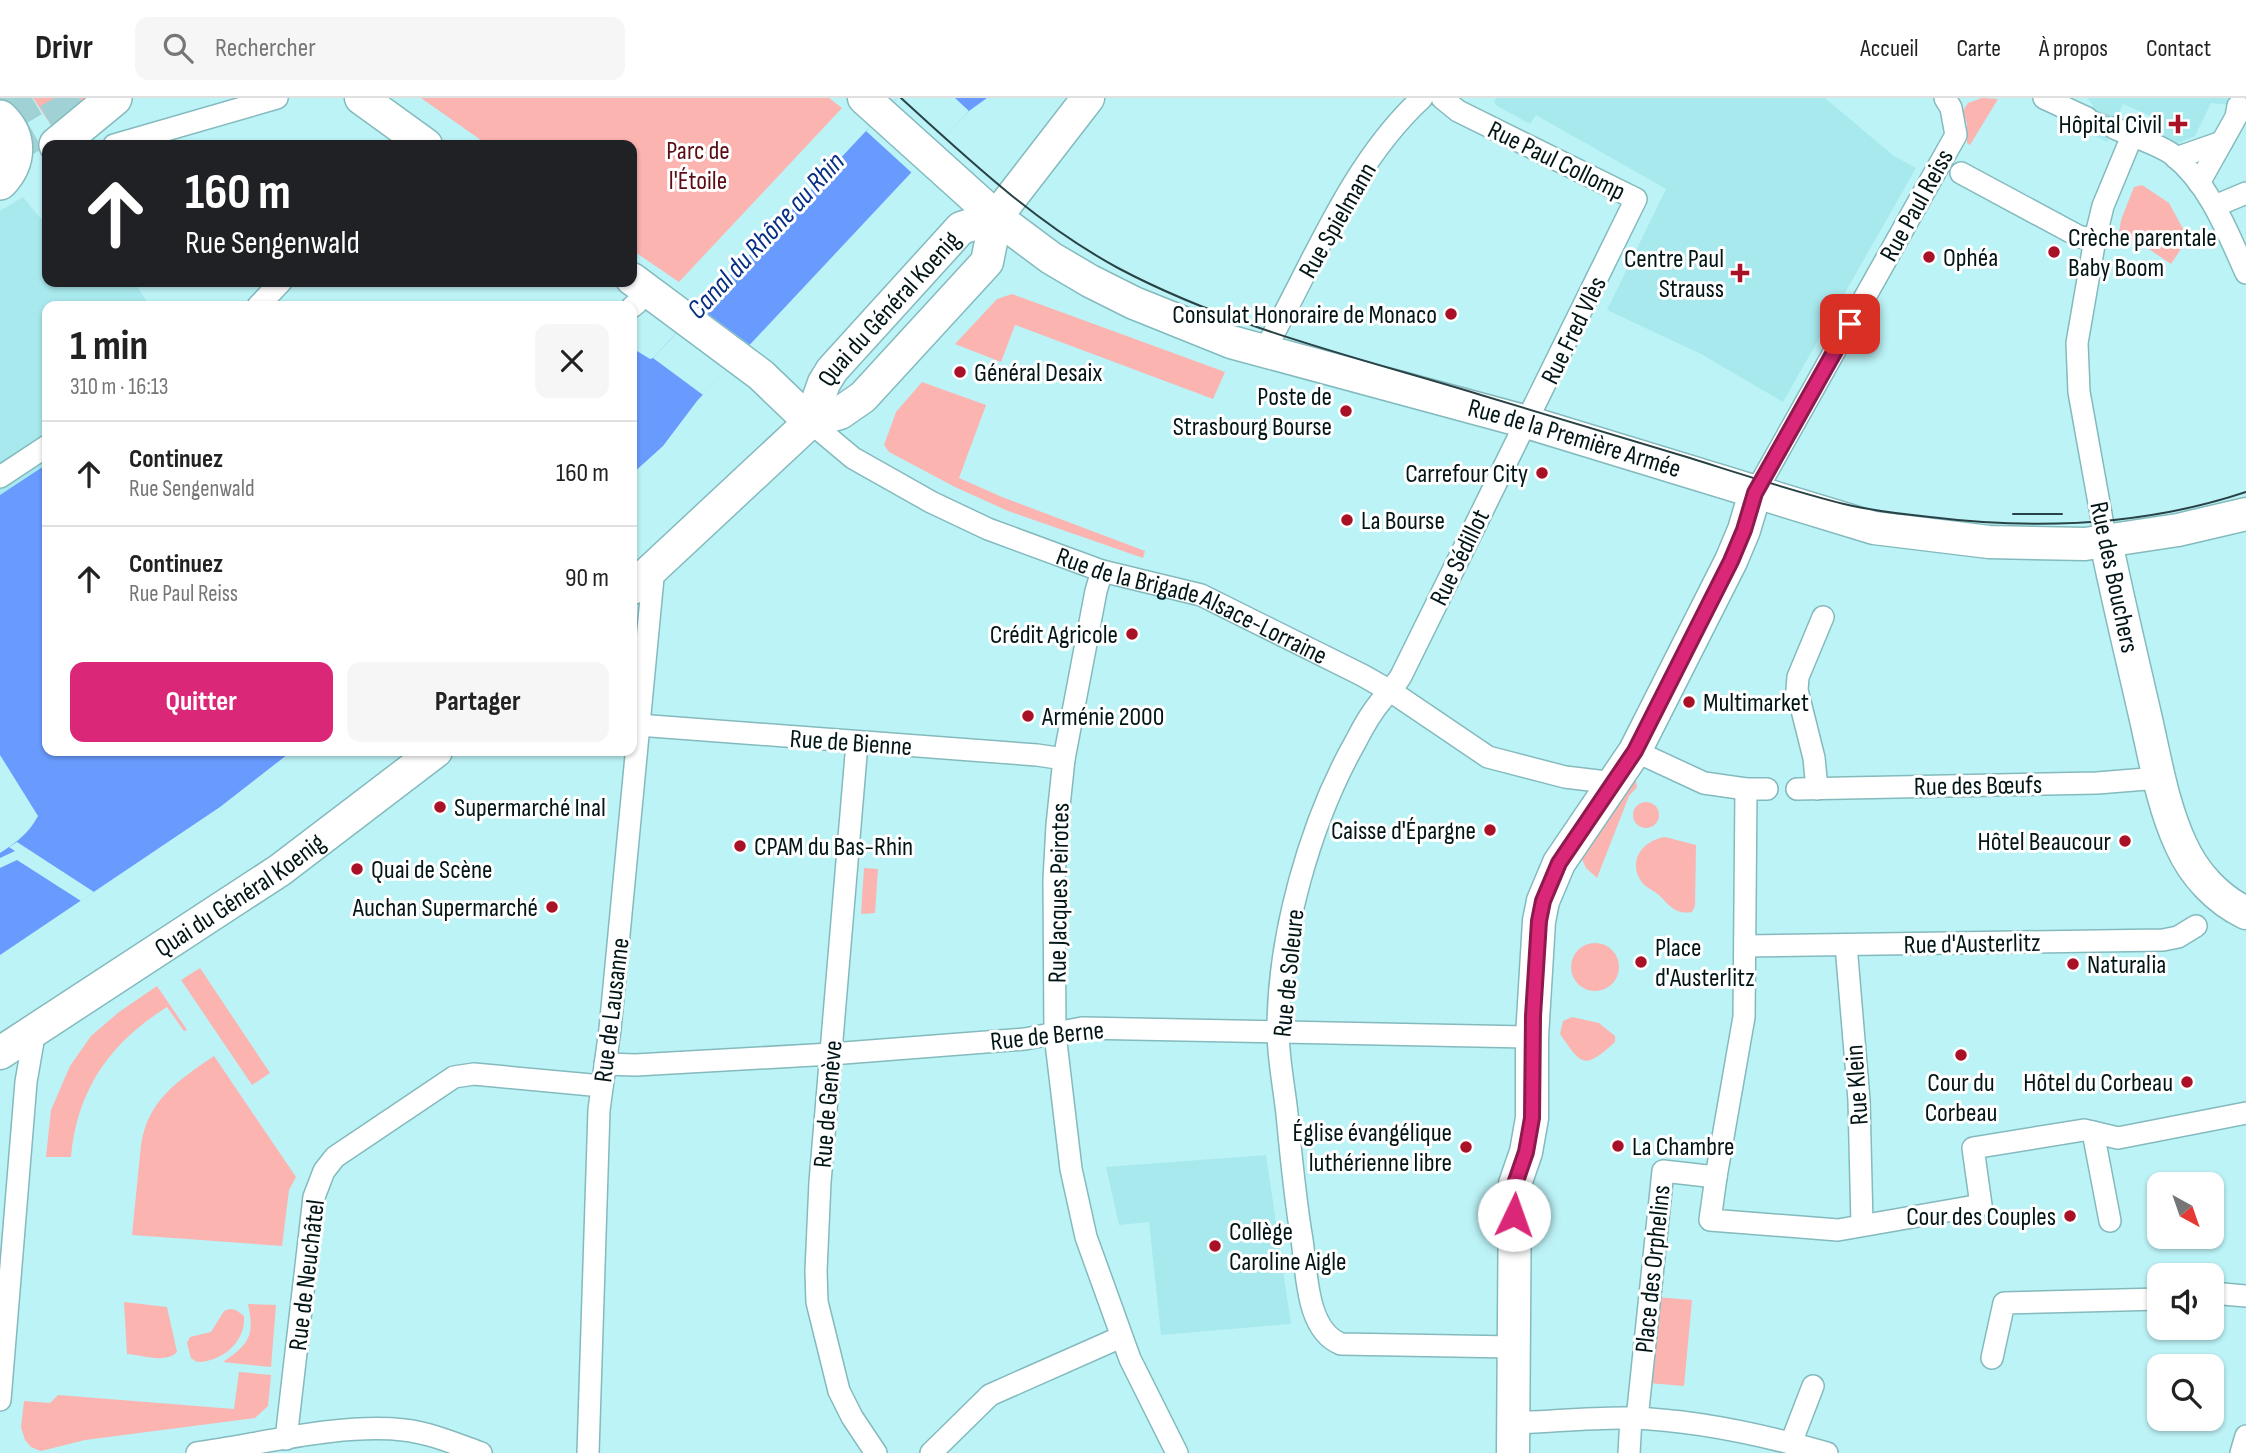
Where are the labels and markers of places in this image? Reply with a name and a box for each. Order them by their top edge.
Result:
place label: Hôpital Civil [2058,110,2162,141]
marker: Hôpital Civil [2168,114,2188,134]
place label: Crèche parentale Baby Boom [2068,223,2217,284]
place label: Ophéa [1943,243,1998,274]
place label: Centre Paul Strauss [1624,244,1724,305]
marker: Crèche parentale Baby Boom [2046,244,2062,260]
marker: Ophéa [1921,249,1937,265]
marker: Centre Paul Strauss [1730,263,1750,283]
pin [1820,294,1880,354]
place label: Consulat Honoraire de Monaco [1172,300,1437,331]
marker: Consulat Honoraire de Monaco [1443,306,1459,322]
place label: Général Desaix [974,358,1102,389]
marker: Général Desaix [952,364,968,380]
place label: Poste de Strasbourg Bourse [1173,382,1332,443]
marker: Poste de Strasbourg Bourse [1338,403,1354,419]
place label: Carrefour City [1405,459,1528,490]
marker: Carrefour City [1534,465,1550,481]
place label: La Bourse [1361,506,1445,537]
marker: La Bourse [1339,512,1355,528]
place label: Crédit Agricole [990,620,1118,651]
marker: Crédit Agricole [1124,626,1140,642]
place label: Multimarket [1703,688,1809,719]
marker: Multimarket [1681,694,1697,710]
place label: Arménie 2000 [1041,702,1164,733]
marker: Arménie 2000 [1020,708,1036,724]
place label: Supermarché Inal [454,793,606,824]
marker: Supermarché Inal [432,799,448,815]
place label: Caisse d'Épargne [1331,816,1476,847]
marker: Caisse d'Épargne [1482,822,1498,838]
place label: Hôtel Beaucour [1978,827,2112,858]
place label: CPAM du Bas-Rhin [754,832,913,863]
marker: Hôtel Beaucour [2117,833,2133,849]
marker: CPAM du Bas-Rhin [732,838,748,854]
place label: Quai de Scène [371,855,493,886]
marker: Quai de Scène [349,861,365,877]
place label: Auchan Supermarché [352,893,538,924]
marker: Auchan Supermarché [544,899,560,915]
place label: Place d'Austerlitz [1655,933,1755,994]
place label: Naturalia [2087,950,2166,981]
marker: Place d'Austerlitz [1633,954,1649,970]
marker: Naturalia [2065,956,2081,972]
marker: Cour du Corbeau [1953,1047,1969,1063]
place label: Cour du Corbeau [1925,1068,1997,1129]
place label: Hôtel du Corbeau [2023,1068,2173,1099]
marker: Hôtel du Corbeau [2179,1074,2195,1090]
place label: Église évangélique luthérienne libre [1293,1118,1452,1179]
place label: La Chambre [1632,1132,1735,1163]
marker: La Chambre [1610,1138,1626,1154]
marker: Église évangélique luthérienne libre [1458,1139,1474,1155]
place label: Cour des Couples [1906,1202,2056,1233]
marker: Cour des Couples [2062,1208,2078,1224]
place label: Collège Caroline Aigle [1229,1217,1347,1278]
marker: Collège Caroline Aigle [1207,1238,1223,1254]

